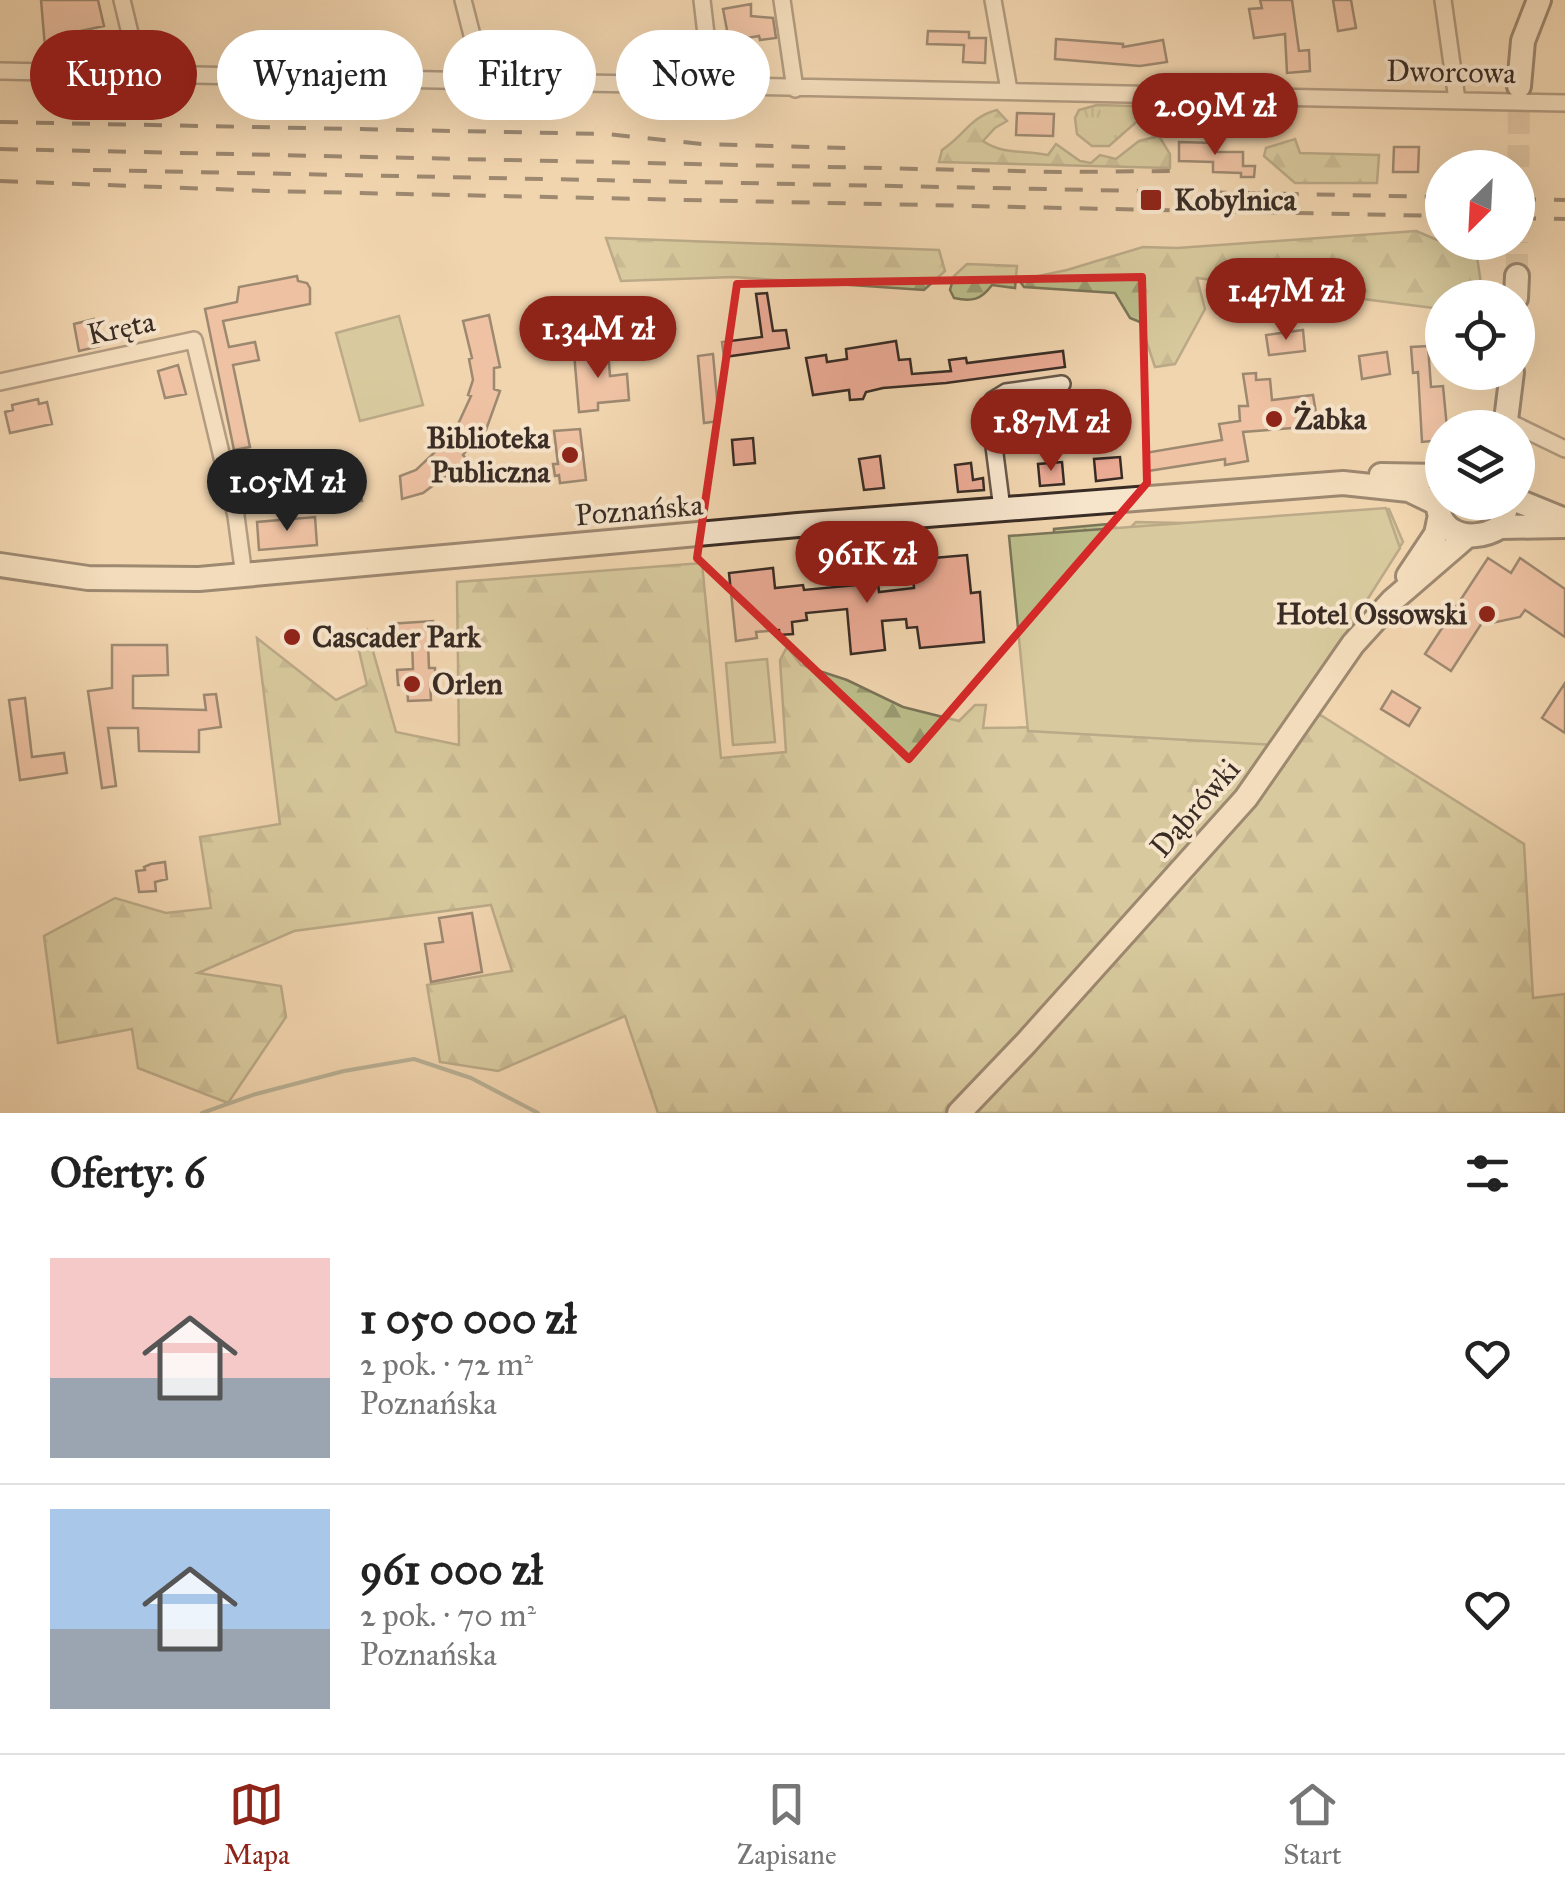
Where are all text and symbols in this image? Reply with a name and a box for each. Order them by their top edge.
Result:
chip: Kupno [30,30,197,120]
chip: Wynajem [217,30,423,120]
chip: Filtry [443,30,596,120]
chip: Nowe [616,30,770,120]
street label: Dworcowa [1386,53,1516,91]
pin: 2.09M zł [1112,73,1318,158]
text: 2.09M zł [1154,86,1276,125]
north arrow [1425,150,1535,260]
map controls [1425,150,1535,520]
place label: Kobylnica [1174,182,1297,218]
marker: Kobylnica [1138,187,1164,213]
pin: 1.47M zł [1183,258,1389,343]
text: 1.47M zł [1228,271,1344,310]
button: locate [1425,280,1535,390]
pin: 1.34M zł [495,296,701,381]
street label: Kręta [84,303,158,353]
text: 1.34M zł [541,309,655,348]
pin: 1.87M zł [948,389,1154,474]
place label: Żabka [1294,400,1368,437]
text: 1.87M zł [993,402,1109,441]
marker: Żabka [1263,408,1285,430]
button: layers [1425,410,1535,520]
place label: Biblioteka Publiczna [427,420,551,490]
marker: Biblioteka Publiczna [559,444,581,466]
pin: 1.05M zł [184,449,390,534]
text: 1.05M zł [229,462,345,501]
street label: Poznańska [574,486,705,534]
pin: 961K zł [775,521,959,606]
text: 961K zł [817,534,917,573]
place label: Hotel Ossowski [1276,596,1468,632]
marker: Hotel Ossowski [1476,603,1498,625]
place label: Cascader Park [312,619,482,655]
marker: Cascader Park [281,626,303,648]
place label: Orlen [432,666,503,702]
marker: Orlen [401,673,423,695]
street label: Dąbrówki [1142,751,1248,865]
icon: filters [1460,1146,1515,1201]
text: Oferty: 6 [50,1147,205,1199]
text: 1 050 000 zł [360,1293,576,1345]
icon: home [130,1298,250,1418]
icon: heart [1460,1331,1515,1386]
text: 2 pok. · 72 m² [360,1345,533,1384]
text: Poznańska [360,1384,497,1423]
text: 961 000 zł [360,1544,543,1596]
icon: home [130,1549,250,1669]
icon: heart [1460,1582,1515,1637]
text: 2 pok. · 70 m² [360,1596,536,1635]
text: Poznańska [360,1635,497,1674]
tab: Mapa [223,1777,290,1872]
tab: Zapisane [737,1777,837,1872]
tab: Start [1283,1777,1342,1872]

